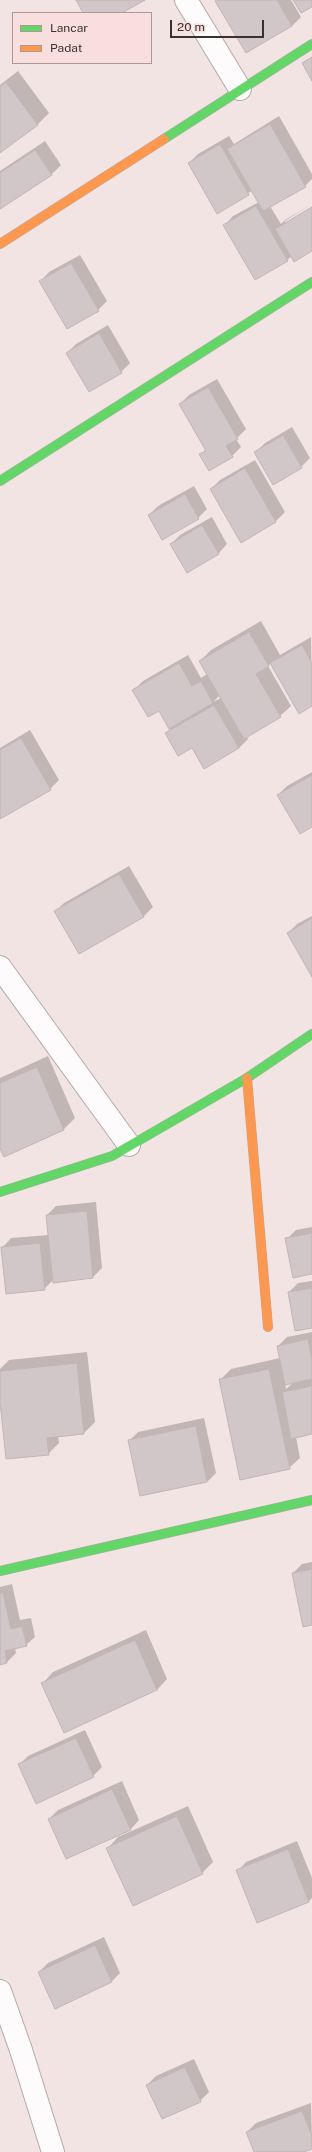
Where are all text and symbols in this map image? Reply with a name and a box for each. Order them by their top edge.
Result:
legend [12,12,152,64]
scale bar [172,12,266,38]
text: 20 m [177,20,205,34]
text: Lancar [50,21,88,35]
text: Padat [50,41,82,55]

